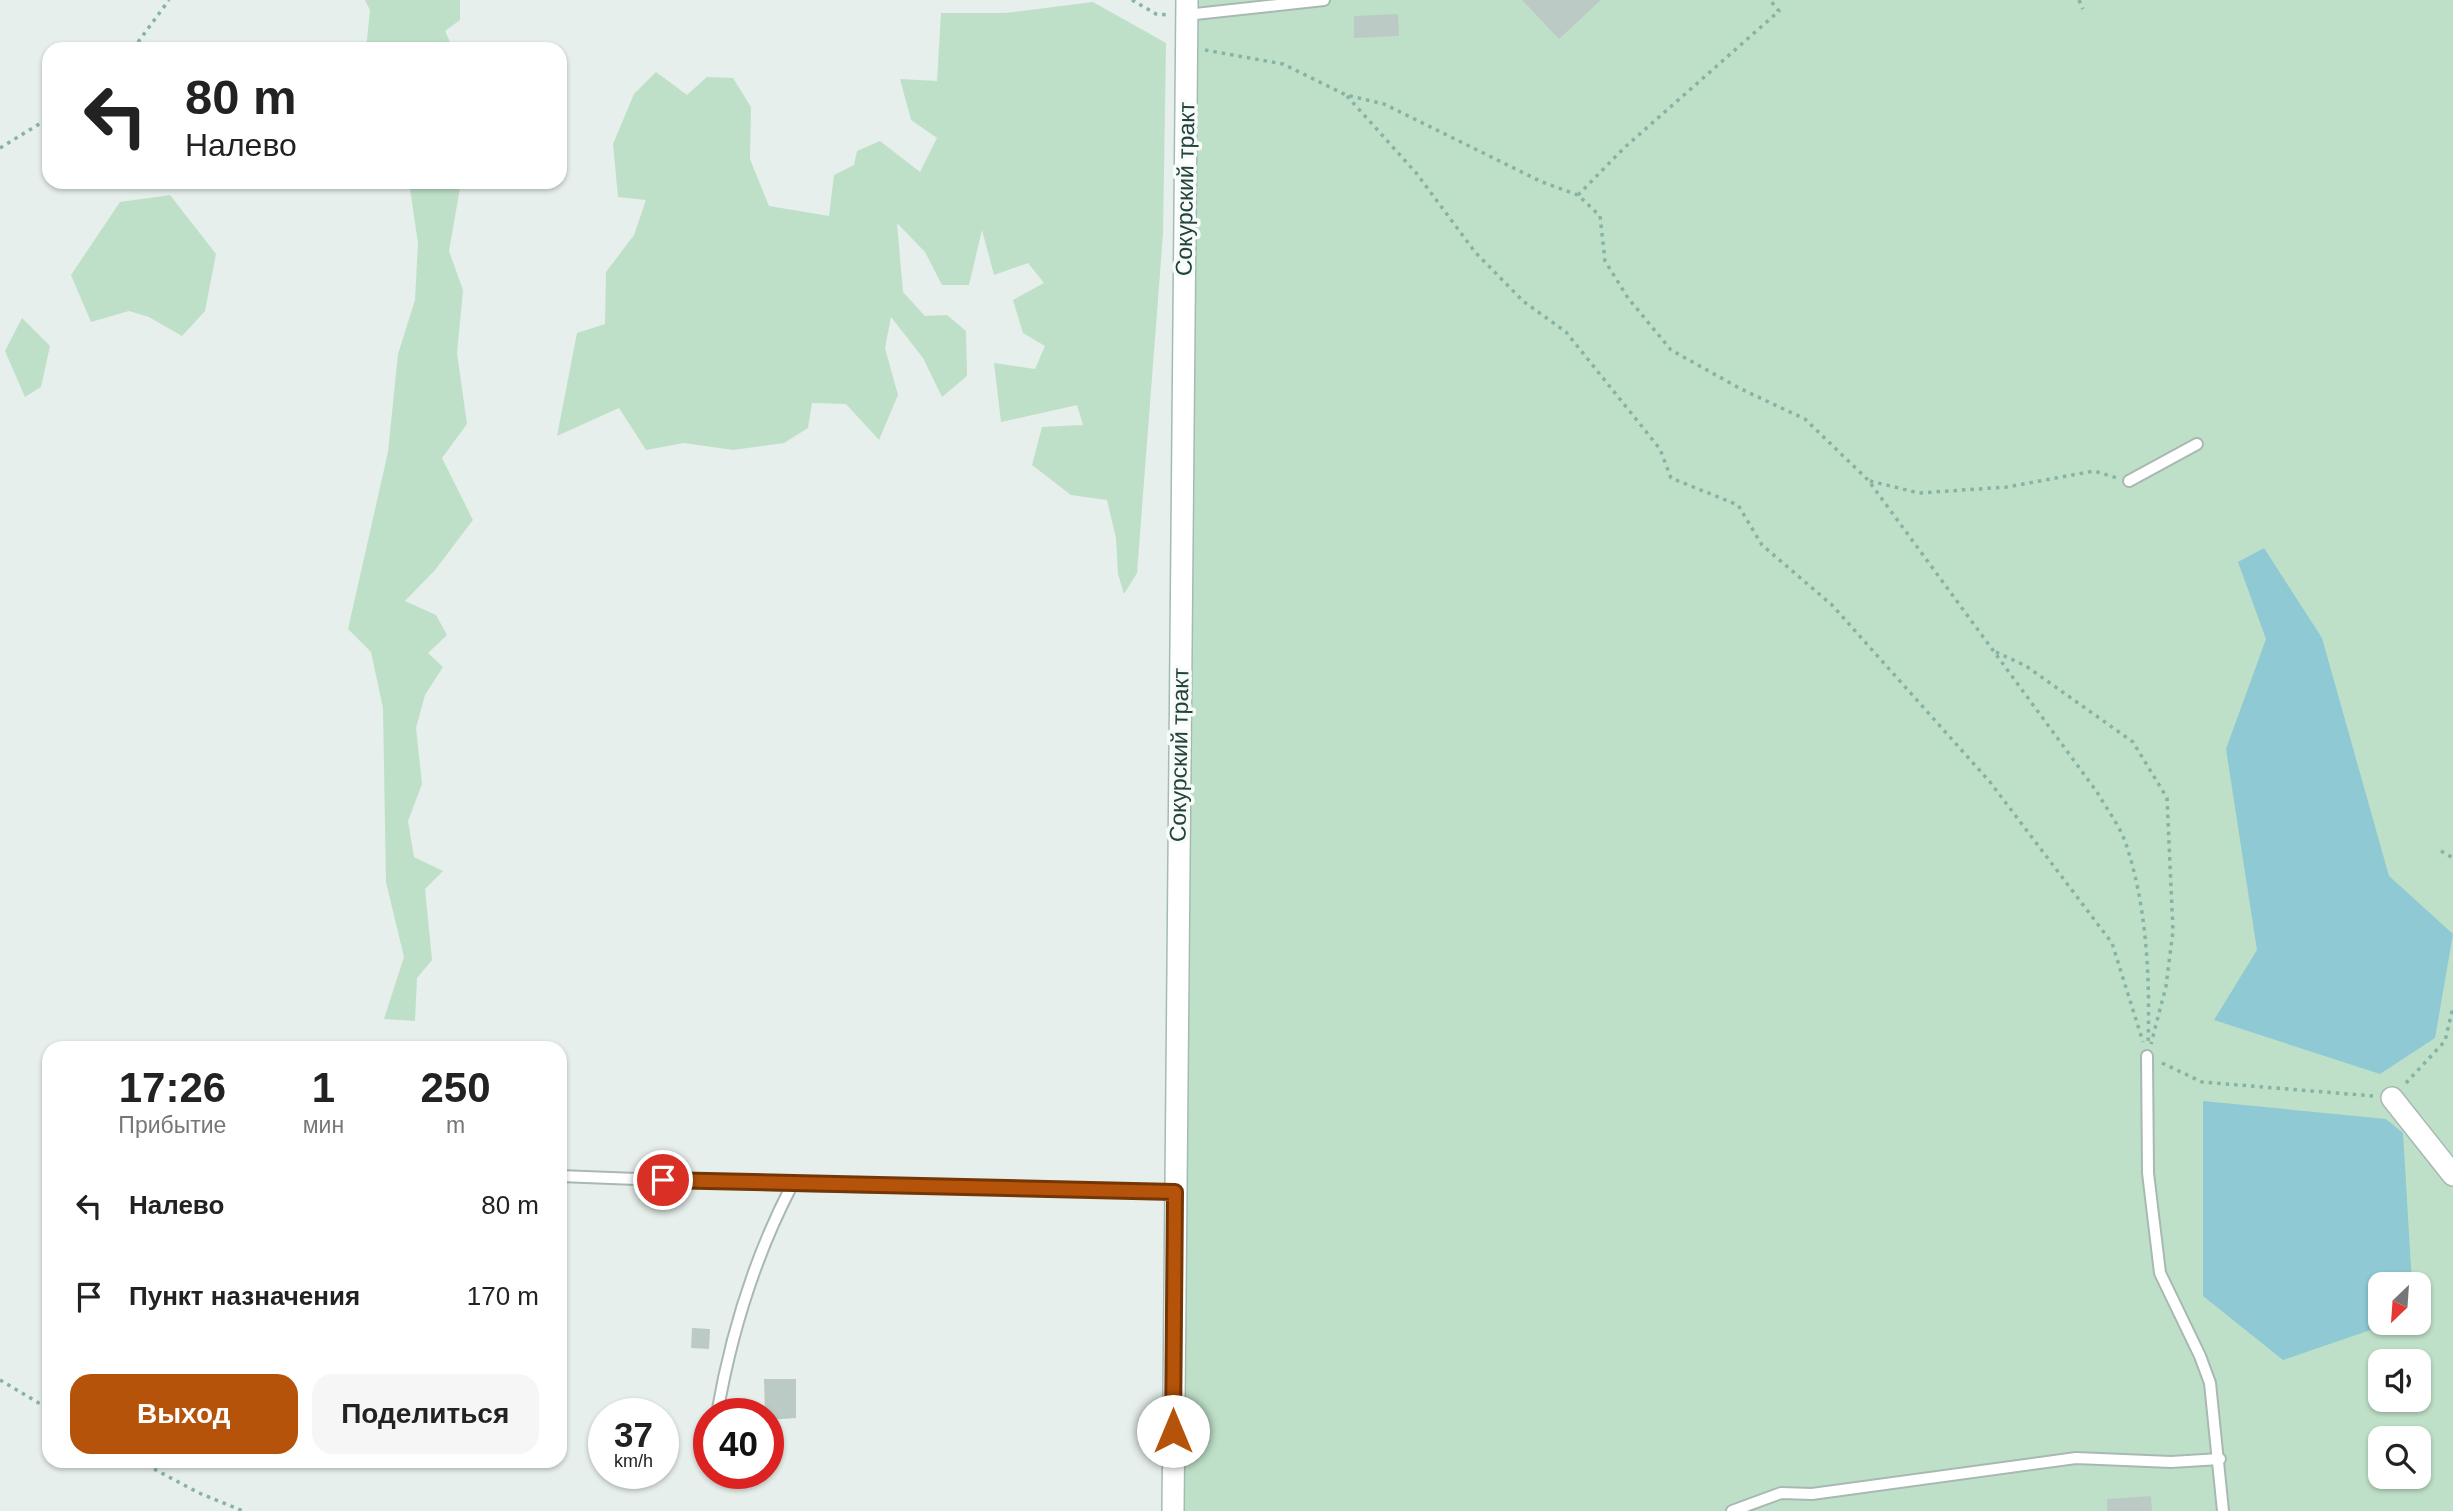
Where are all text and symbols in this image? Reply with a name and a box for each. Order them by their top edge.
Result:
icon: left [70,70,161,161]
text: 80 m [185,70,297,124]
street label: Сокурский тракт [1170,101,1200,276]
text: Налево [185,127,297,163]
street label: Сокурский тракт [1164,667,1194,842]
text: 17:26 [119,1064,226,1111]
text: 1 [312,1064,335,1111]
text: 250 [421,1064,491,1111]
text: Прибытие [118,1112,226,1138]
text: мин [303,1112,344,1138]
text: m [446,1112,465,1138]
pin [633,1150,693,1210]
icon: arrive [644,1161,682,1199]
icon: left [70,1187,108,1225]
text: Налево [129,1190,224,1220]
text: 80 m [481,1190,539,1220]
north arrow [2368,1272,2431,1335]
map controls [2368,1272,2431,1489]
icon: arrive [70,1278,108,1316]
text: Пункт назначения [129,1281,360,1311]
text: 170 m [467,1281,539,1311]
button: sound [2368,1349,2431,1412]
button: Выход [70,1374,298,1454]
button: Поделиться [312,1374,539,1454]
position arrow [1136,1394,1210,1468]
speed limit sign: 40 [693,1398,784,1489]
text: 37 [614,1415,653,1454]
button: search [2368,1426,2431,1489]
text: km/h [614,1451,653,1471]

